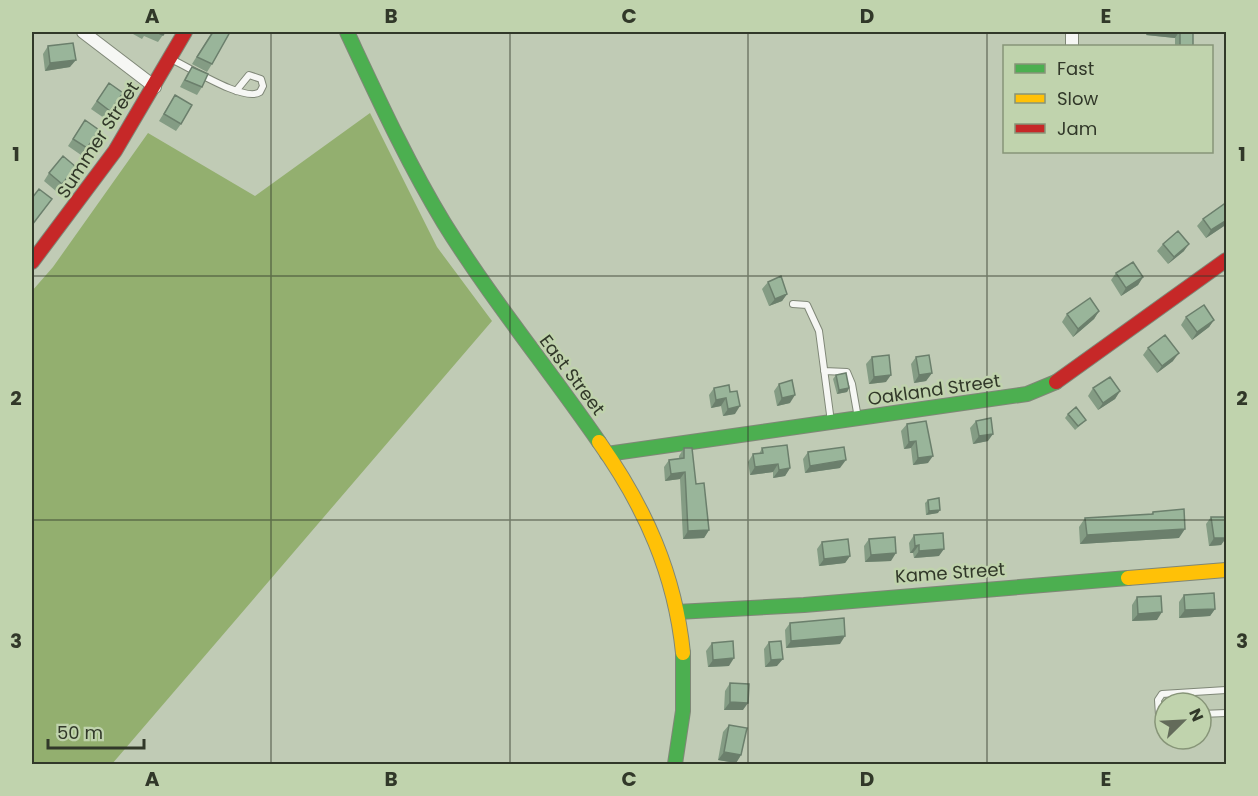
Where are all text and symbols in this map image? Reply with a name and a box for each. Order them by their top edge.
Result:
text: A [145,2,160,30]
text: B [384,2,398,30]
text: C [621,2,637,30]
text: D [860,2,874,30]
text: E [1101,2,1111,30]
legend [1003,45,1213,153]
text: Fast [1057,56,1094,81]
street label: Summer Street [50,76,145,203]
text: Slow [1057,86,1099,111]
text: Jam [1057,116,1097,141]
text: 1 [12,140,20,168]
text: 1 [1238,140,1246,168]
street label: East Street [534,329,611,420]
street label: Oakland Street [866,368,1002,411]
text: 2 [10,384,22,412]
text: 2 [1236,384,1248,412]
street label: Kame Street [894,556,1006,589]
text: 3 [10,627,22,655]
text: 3 [1236,627,1248,655]
north arrow [1153,691,1213,751]
text: N [1183,705,1209,725]
scale bar [48,712,144,750]
text: 50 m [57,720,103,745]
text: A [145,765,160,793]
text: B [384,765,398,793]
text: C [621,765,637,793]
text: D [860,765,874,793]
text: E [1101,765,1111,793]

